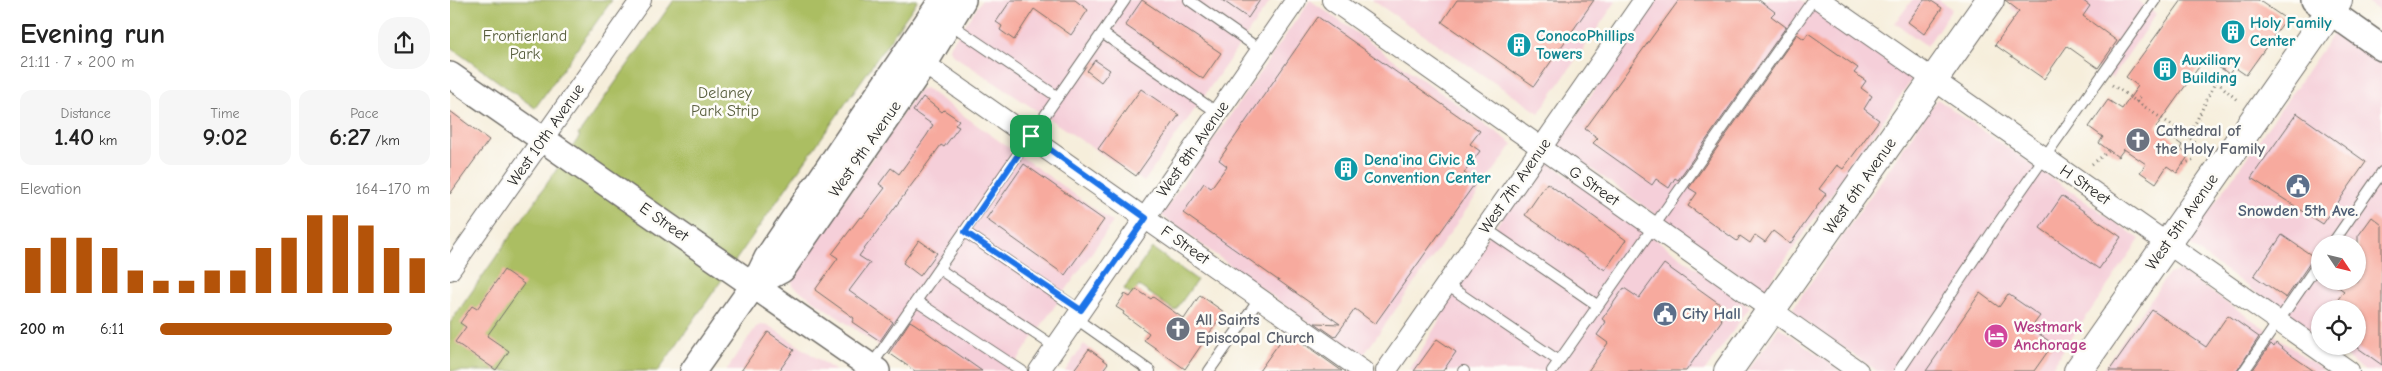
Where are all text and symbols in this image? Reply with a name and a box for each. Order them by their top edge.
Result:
place label: Holy Family Center [2250,14,2332,50]
button: share [378,17,430,69]
text: Evening run [20,18,165,50]
building icon: Holy Family Center [2220,19,2246,45]
park label: Frontierland Park [483,27,567,63]
place label: ConocoPhillips Towers [1536,27,1635,63]
building icon: ConocoPhillips Towers [1506,32,1532,58]
place label: Auxiliary Building [2182,51,2241,87]
text: 21:11 · 7 × 200 m [20,53,134,71]
building icon: Auxiliary Building [2152,56,2178,82]
street label: West 10th Avenue [504,80,588,190]
park label: Delaney Park Strip [691,84,759,120]
street label: West 9th Avenue [825,98,905,200]
street label: West 8th Avenue [1153,98,1233,200]
text: Distance [61,105,111,122]
text: Time [210,105,240,122]
text: Pace [350,105,378,122]
pin [1010,115,1052,157]
text: 1.40 [54,122,94,151]
text: 9:02 [202,122,248,151]
text: 6:27 [329,122,371,151]
icon: arrive [1017,122,1045,150]
place label: Cathedral of the Holy Family [2155,122,2266,158]
church icon: Cathedral of the Holy Family [2125,127,2151,153]
text: km [94,132,117,149]
text: /km [371,132,400,149]
street label: West 6th Avenue [1820,134,1900,238]
street label: West 7th Avenue [1475,135,1555,237]
place label: Dena'ina Civic & Convention Center [1364,151,1491,187]
building icon: Dena'ina Civic & Convention Center [1333,156,1359,182]
street label: H Street [2056,161,2114,209]
street label: G Street [1566,162,1623,210]
street label: West 5th Avenue [2142,170,2222,274]
public building icon: Snowden 5th Ave. [2285,173,2311,199]
text: Elevation [20,180,81,198]
text: 164–170 m [355,180,430,198]
street label: E Street [636,199,692,245]
place label: Snowden 5th Ave. [2238,202,2358,220]
street label: F Street [1157,222,1213,268]
north arrow [2311,235,2366,290]
map controls [2311,235,2366,355]
button: locate [2311,300,2366,355]
public building icon: City Hall [1652,301,1678,327]
place label: City Hall [1682,305,1741,323]
place label: All Saints Episcopal Church [1196,311,1315,347]
church icon: All Saints Episcopal Church [1165,316,1191,342]
place label: Westmark Anchorage [2014,318,2087,354]
text: 200 m [20,320,65,338]
text: 6:11 [100,320,124,338]
hotel icon: Westmark Anchorage [1983,323,2009,349]

